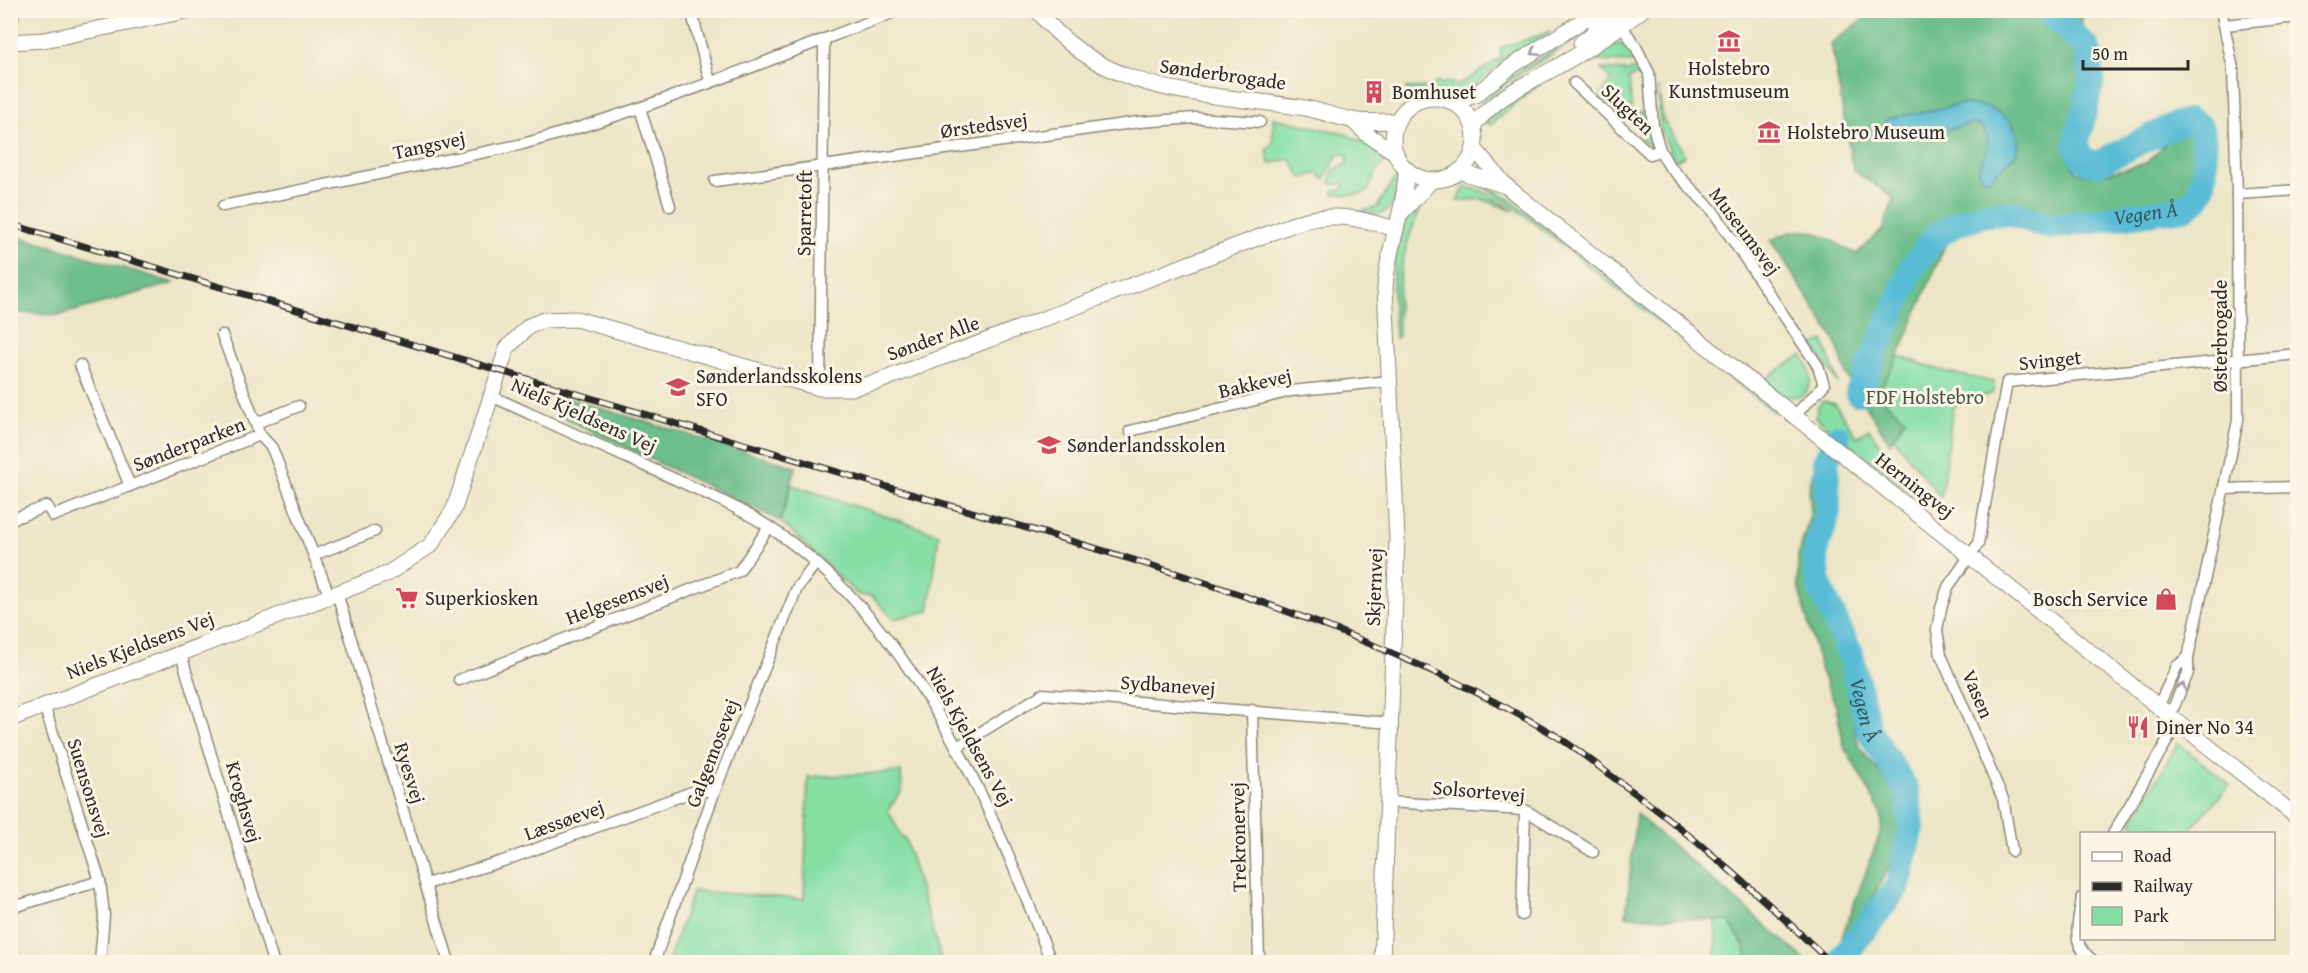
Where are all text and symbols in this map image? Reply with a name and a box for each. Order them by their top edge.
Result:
museum icon: Holstebro Kunstmuseum [1716,28,1742,54]
scale bar [2083,33,2188,71]
text: 50 m [2092,40,2128,67]
one-way arrow [1531,44,1541,56]
street label: Sønderbrogade [1158,50,1288,97]
place label: Holstebro Kunstmuseum [1669,53,1790,105]
street label: Slugten [1595,76,1662,141]
place label: Bomhuset [1392,77,1476,106]
building icon: Bomhuset [1361,79,1387,105]
street label: Ørstedsvej [939,104,1029,145]
place label: Holstebro Museum [1787,117,1946,146]
museum icon: Holstebro Museum [1756,119,1782,145]
street label: Tangsvej [390,123,468,166]
street label: Sparretoft [788,170,819,256]
street label: Museumsvej [1703,180,1788,281]
water label: Vegen Å [2111,193,2180,233]
street label: Østerbrogade [2205,280,2234,392]
street label: Sønder Alle [882,307,983,368]
street label: Svinget [2017,342,2083,377]
street label: Bakkevej [1215,360,1294,405]
place label: Sønderlandsskolens SFO [696,361,863,413]
street label: Niels Kjeldsens Vej [507,369,662,460]
school or university icon: Sønderlandsskolens SFO [665,374,691,400]
park label: FDF Holstebro [1866,382,1984,411]
street label: Sønderparken [128,409,249,478]
place label: Sønderlandsskolen [1067,430,1226,459]
school or university icon: Sønderlandsskolen [1036,432,1062,458]
street label: Herningvej [1870,444,1961,525]
street label: Skjernvej [1358,547,1389,627]
street label: Helgesensvej [561,566,673,631]
place label: Superkiosken [425,583,538,612]
place label: Bosch Service [2033,584,2148,613]
supermarket icon: Superkiosken [394,585,420,611]
shop icon: Bosch Service [2153,586,2179,612]
street label: Niels Kjeldsens Vej [62,603,218,686]
street label: Niels Kjeldsens Vej [920,660,1021,811]
street label: Vasen [1955,665,2002,722]
street label: Sydbanevej [1120,667,1216,702]
water label: Vegen Å [1842,675,1888,748]
one-way arrow [2175,683,2187,694]
street label: Galgemosevej [678,694,746,811]
place label: Diner No 34 [2156,712,2254,741]
restaurant icon: Diner No 34 [2125,714,2151,740]
street label: Suensonsvej [61,734,118,841]
street label: Ryesvej [387,739,434,807]
street label: Kroghsvej [219,758,270,846]
street label: Solsortevej [1432,772,1526,809]
street label: Trekronervej [1222,782,1253,892]
street label: Læssøevej [520,792,608,847]
legend [2080,832,2275,940]
text: Road [2134,842,2172,869]
text: Railway [2134,872,2193,899]
text: Park [2134,902,2170,929]

